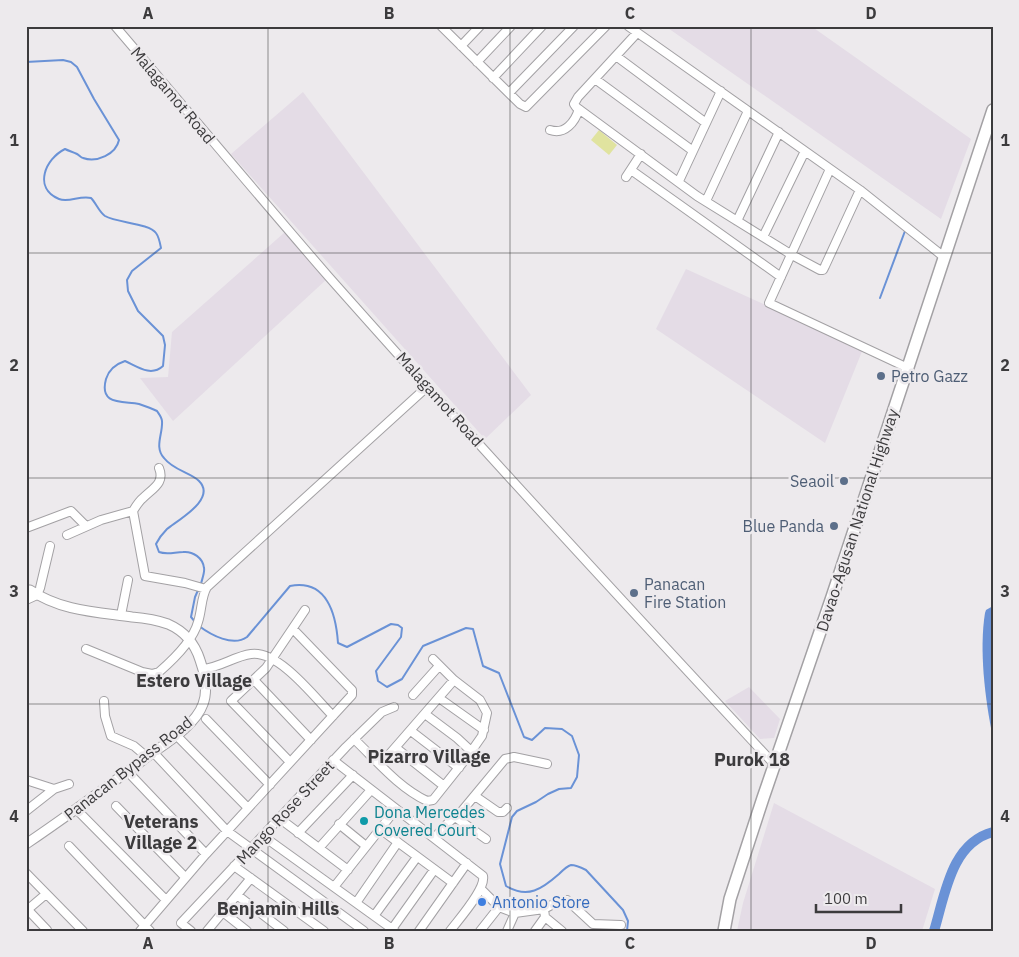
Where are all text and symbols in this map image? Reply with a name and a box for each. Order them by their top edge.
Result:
text: A [143,3,154,23]
text: B [384,3,395,23]
text: C [625,3,635,23]
text: D [865,3,877,23]
street label: Malagamot Road [127,42,219,148]
text: 1 [9,130,19,150]
text: 1 [1000,130,1010,150]
street label: Malagamot Road [392,348,488,450]
text: 2 [9,355,19,375]
text: 2 [1000,355,1010,375]
place label: Petro Gazz [891,366,968,386]
marker: Petro Gazz [875,370,887,382]
street label: Davao-Agusan National Highway [811,406,903,634]
place label: Seaoil [790,471,834,491]
marker: Seaoil [838,475,850,487]
place label: Blue Panda [743,516,824,536]
marker: Blue Panda [828,520,840,532]
place label: Panacan Fire Station [644,574,726,612]
text: 3 [9,581,19,601]
text: 3 [1000,581,1010,601]
marker: Panacan Fire Station [628,587,640,599]
district label: Estero Village [136,669,252,692]
street label: Panacan Bypass Road [60,712,196,824]
district label: Pizarro Village [367,745,491,768]
district label: Purok 18 [714,748,790,771]
street label: Mango Rose Street [232,756,338,868]
place label: Dona Mercedes Covered Court [374,802,485,840]
text: 4 [9,806,19,826]
text: 4 [1000,806,1010,826]
district label: Veterans Village 2 [123,810,199,854]
marker: Dona Mercedes Covered Court [358,815,370,827]
scale bar [816,882,902,914]
text: 100 m [824,889,868,908]
place label: Antonio Store [492,892,590,912]
marker: Antonio Store [476,896,488,908]
district label: Benjamin Hills [217,897,339,920]
text: A [143,933,154,953]
text: B [384,933,395,953]
text: C [625,933,635,953]
text: D [865,933,877,953]

